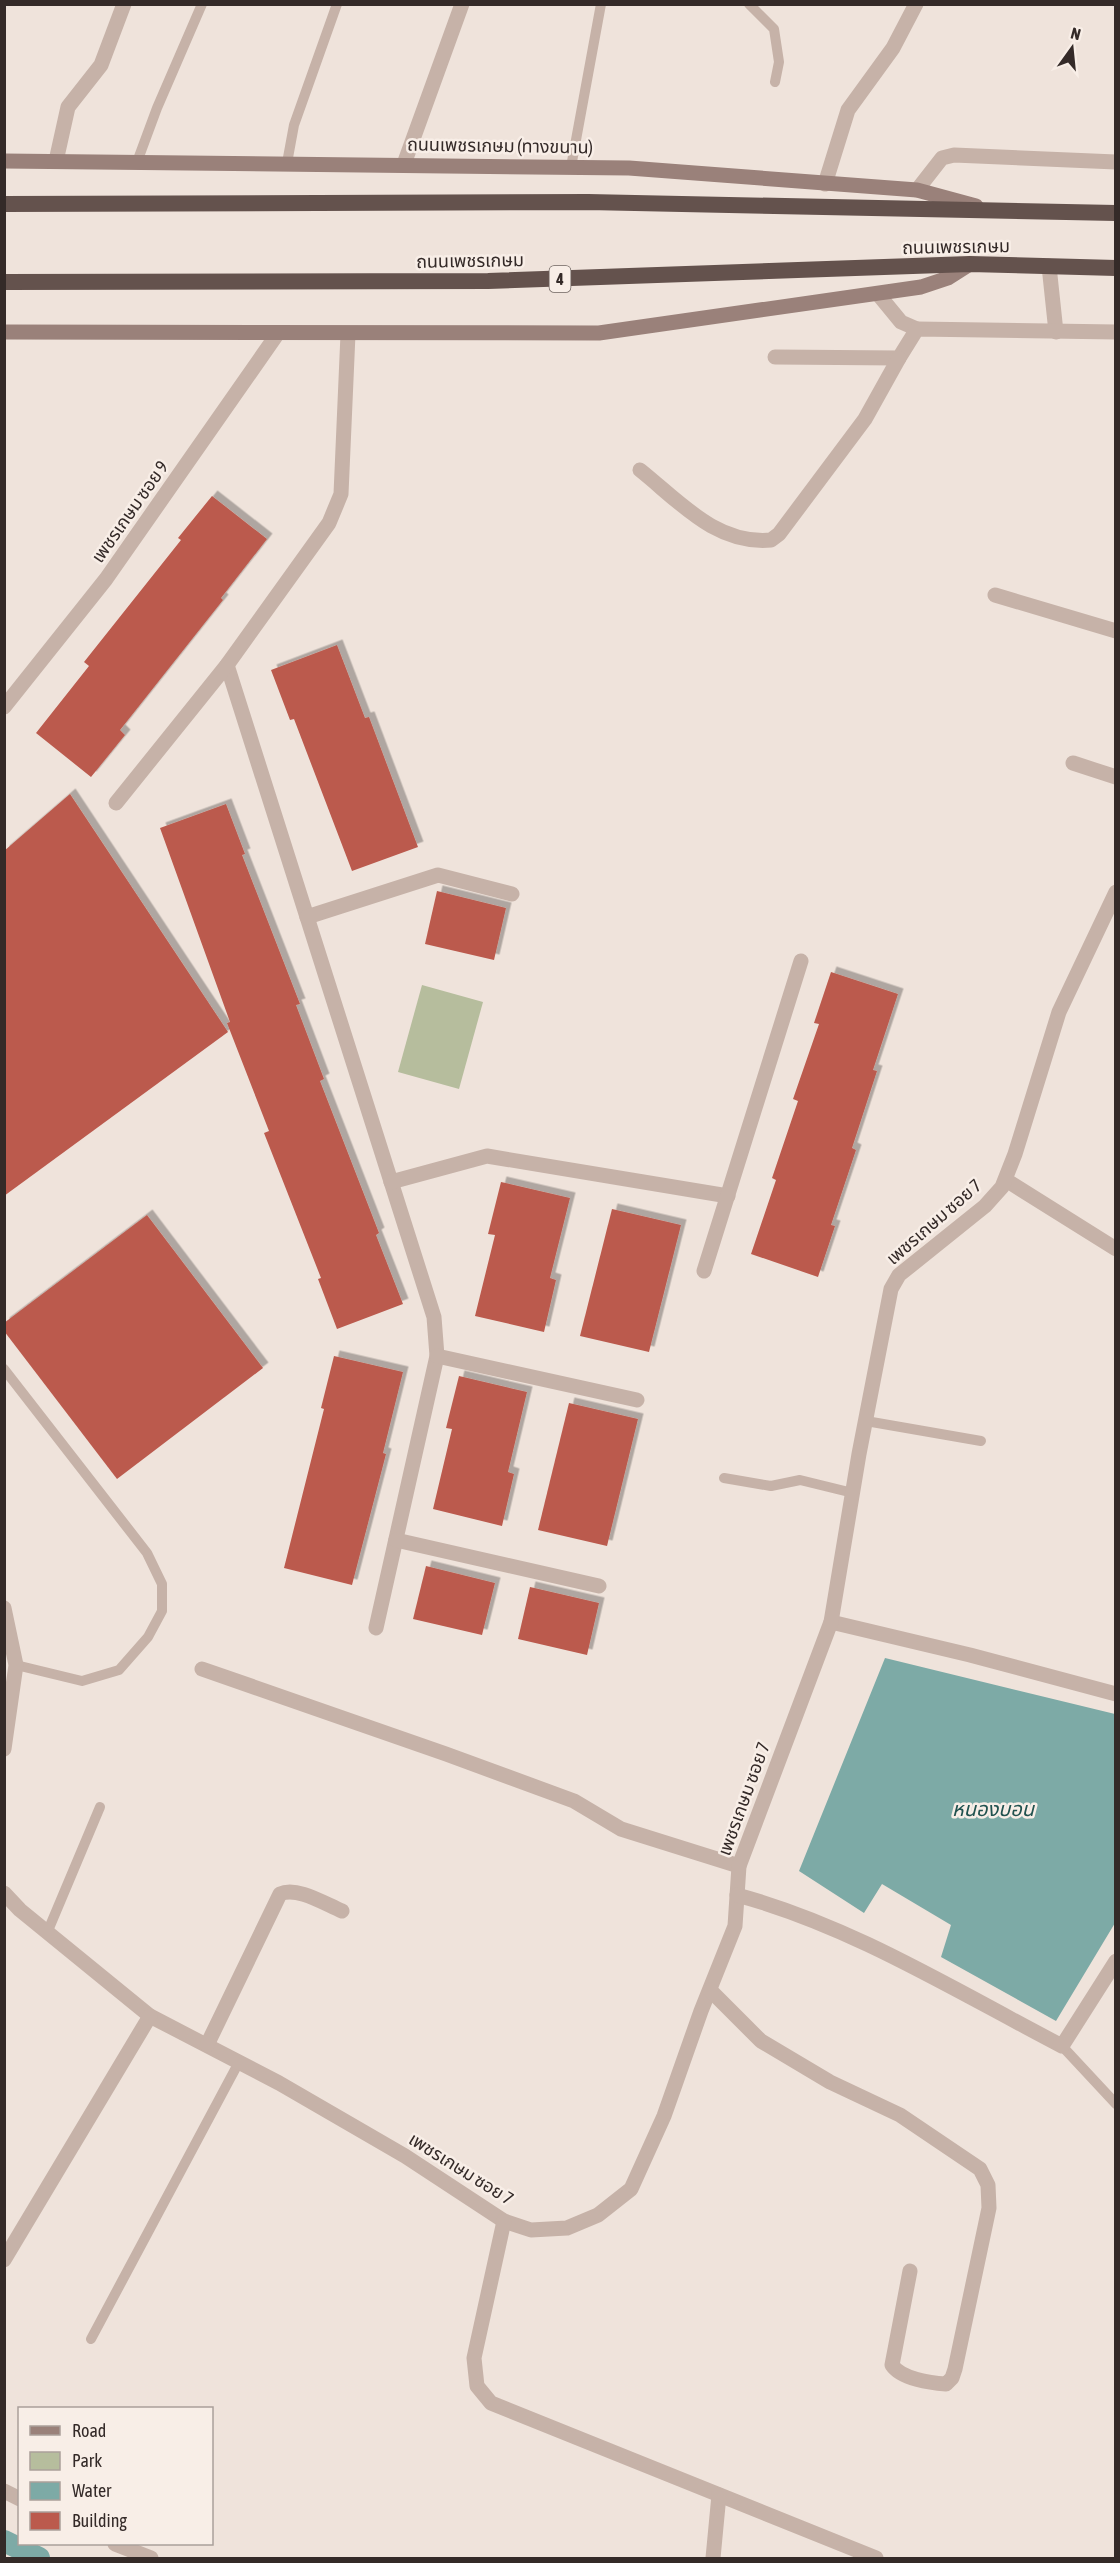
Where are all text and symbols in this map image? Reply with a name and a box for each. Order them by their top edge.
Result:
north arrow [1042,18,1102,78]
text: N [1069,24,1083,43]
street label: ถนนเพชรเกษม (ทางขนาน) [407,133,593,158]
street label: ถนนเพชรเกษม [902,235,1010,258]
street label: ถนนเพชรเกษม [416,249,524,272]
road number: 4 [550,266,570,292]
street label: เพชรเกษม ซอย 9 [87,457,172,567]
street label: เพชรเกษม ซอย 7 [882,1175,986,1269]
street label: เพชรเกษม ซอย 7 [713,1739,774,1858]
water label: หนองบอน [952,1797,1036,1820]
street label: เพชรเกษม ซอย 7 [405,2128,517,2209]
legend [18,2407,213,2545]
text: Road [72,2420,106,2441]
text: Park [72,2450,102,2471]
text: Water [72,2480,112,2501]
text: Building [72,2510,127,2531]

